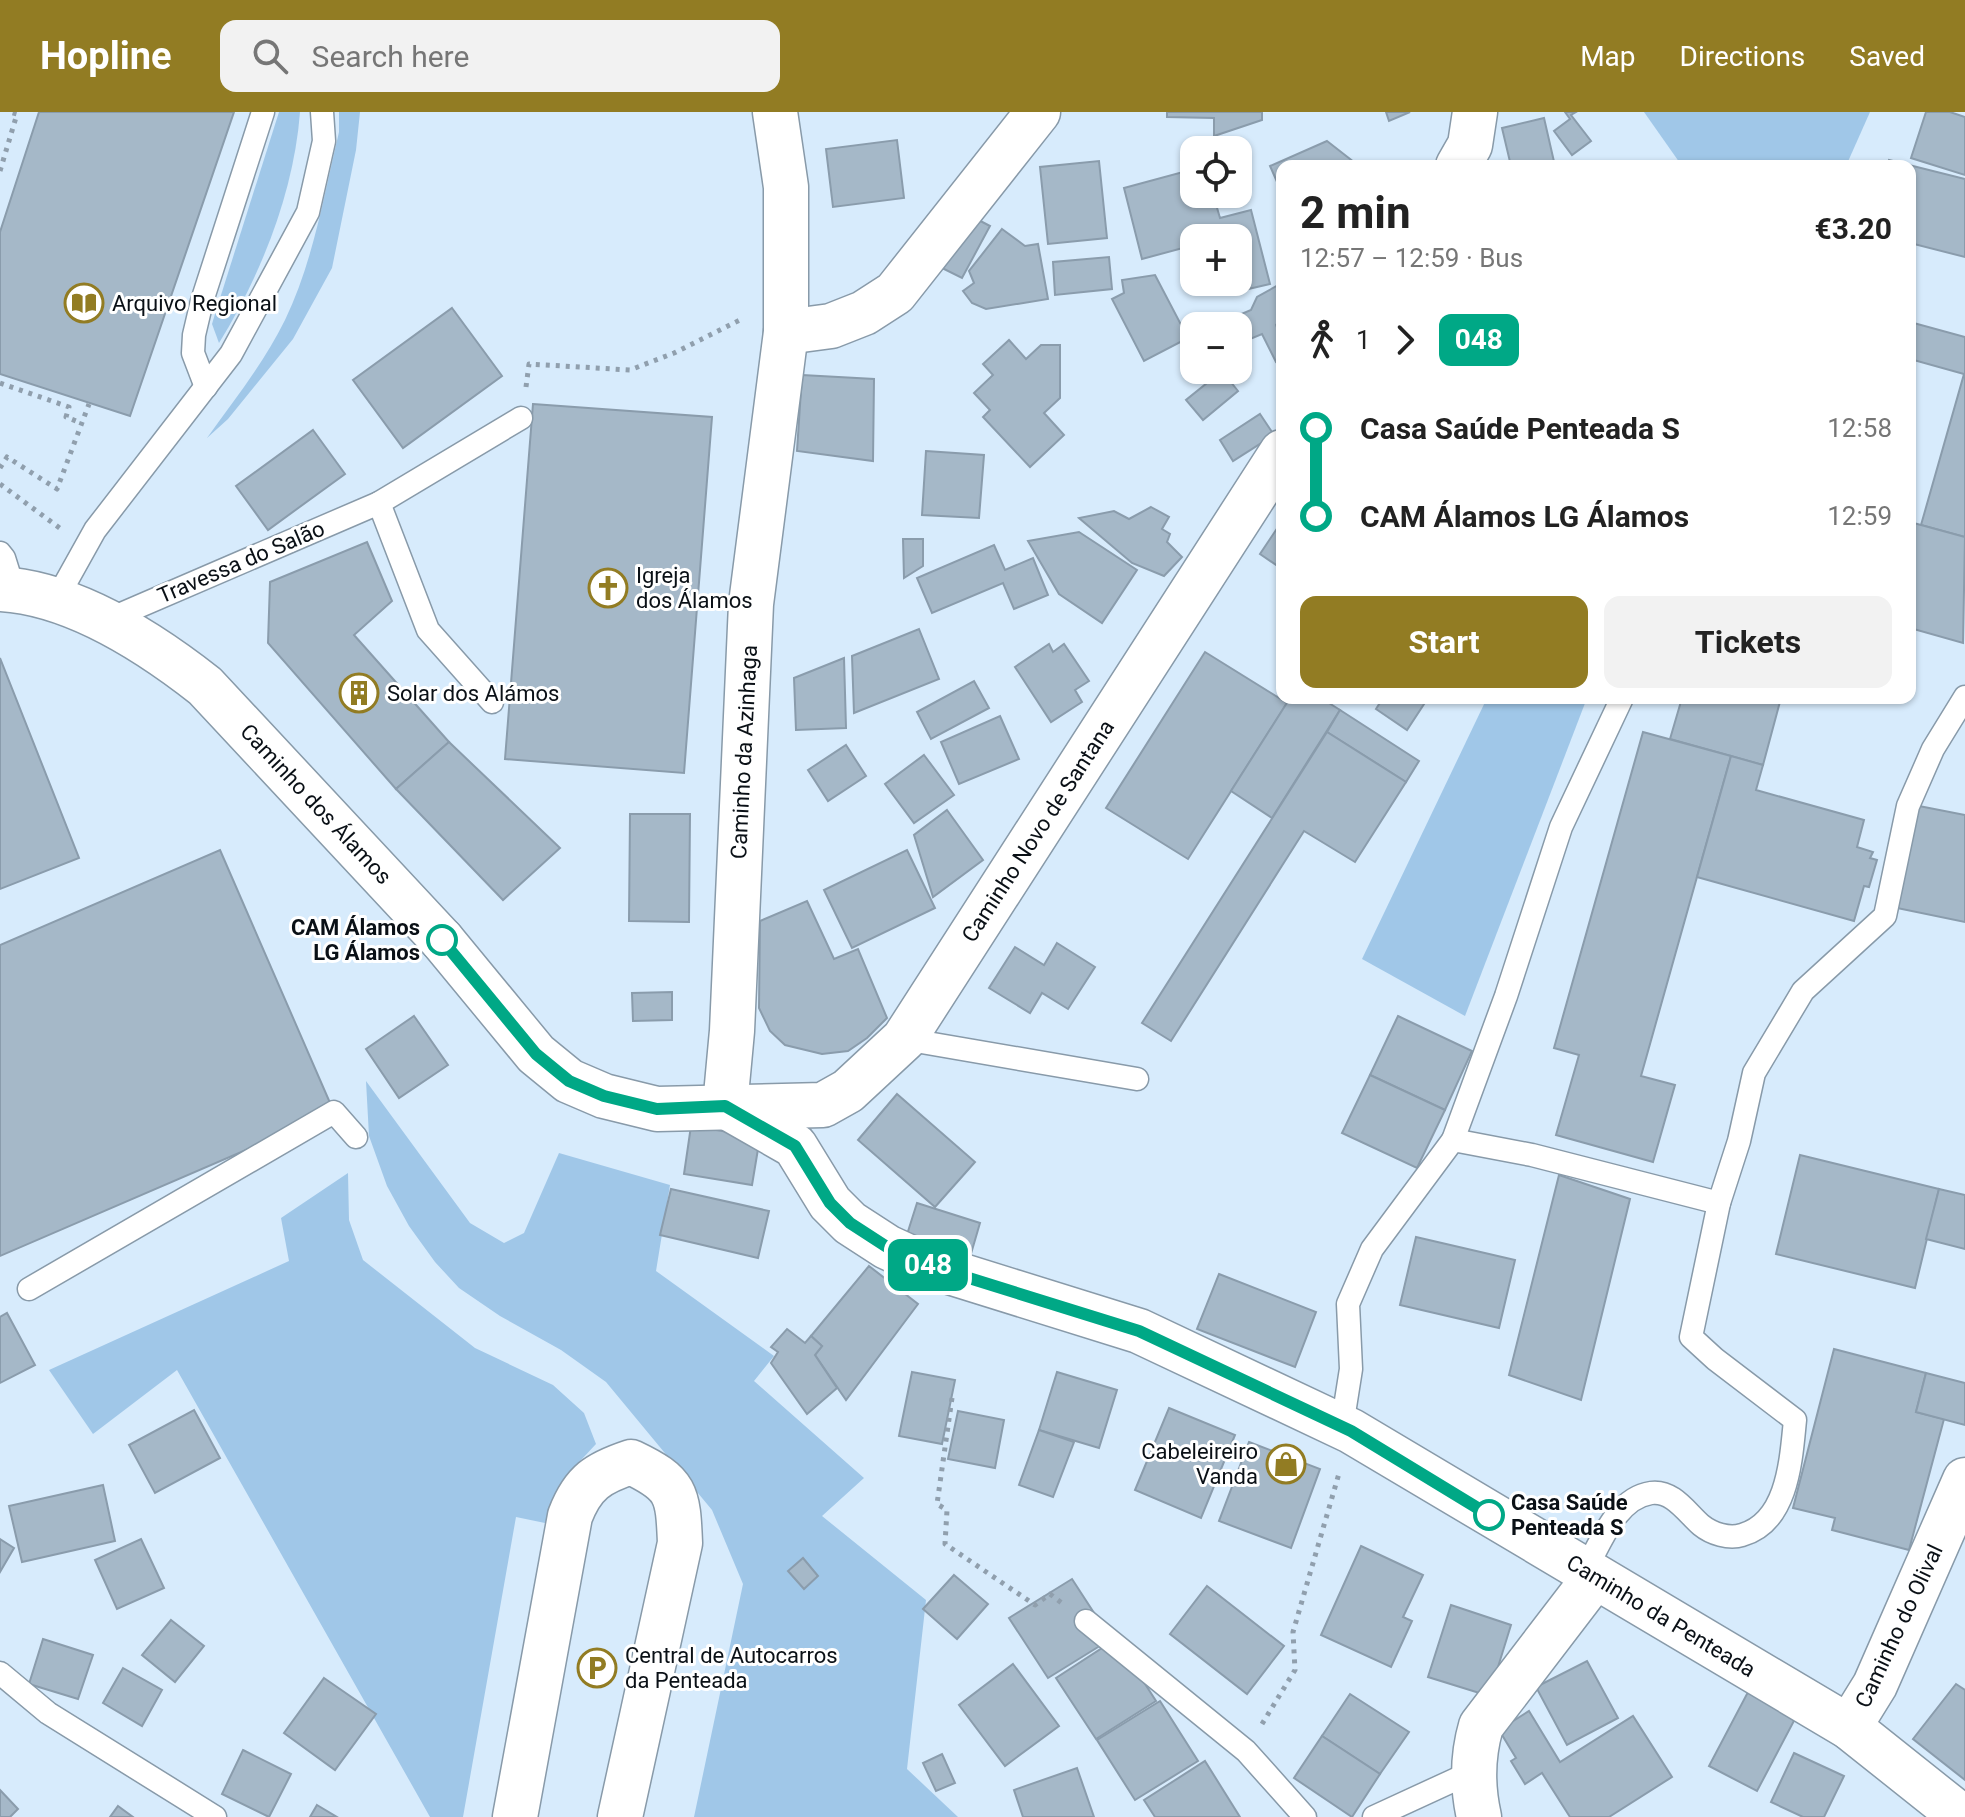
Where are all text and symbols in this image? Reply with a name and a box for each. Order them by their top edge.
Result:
search box [220,20,780,92]
text: Hopline [40,34,172,78]
icon: search [248,34,292,78]
text: Search here [312,39,469,74]
text: Map [1580,40,1636,73]
text: Directions [1680,40,1805,73]
text: Saved [1849,40,1925,73]
map controls [1180,136,1252,384]
button: locate [1180,136,1252,208]
text: 2 min [1300,187,1411,239]
text: €3.20 [1814,211,1892,246]
button: + [1180,224,1252,296]
text: 12:57 – 12:59 · Bus [1300,243,1523,273]
library icon: Arquivo Regional [63,282,105,324]
place label: Arquivo Regional [112,291,277,316]
button: − [1180,312,1252,384]
icon: walk [1300,318,1344,362]
icon: forward [1383,318,1427,362]
text: 048 [1455,323,1503,356]
text: 1 [1356,325,1371,355]
text: Casa Saúde Penteada S [1360,411,1680,446]
text: 12:58 [1827,413,1892,443]
text: CAM Álamos LG Álamos [1360,499,1689,534]
text: 12:59 [1827,501,1892,531]
street label: Travessa do Salão [154,516,328,608]
place label: Igreja dos Álamos [636,563,753,613]
church icon: Igreja dos Álamos [587,567,629,609]
button: Start [1300,596,1588,688]
button: Tickets [1604,596,1892,688]
street label: Caminho da Azinhaga [726,644,762,860]
building icon: Solar dos Alámos [338,672,380,714]
place label: Solar dos Alámos [387,681,559,706]
street label: Caminho Novo de Santana [957,715,1119,947]
street label: Caminho dos Álamos [235,719,397,889]
place label: CAM Álamos LG Álamos [291,915,420,965]
marker: CAM Álamos LG Álamos [427,925,457,955]
line badge: 048 [882,1239,974,1291]
text: 048 [904,1248,952,1281]
place label: Cabeleireiro Vanda [1141,1439,1258,1489]
shop icon: Cabeleireiro Vanda [1265,1443,1307,1485]
place label: Casa Saúde Penteada S [1511,1490,1628,1540]
marker: Casa Saúde Penteada S [1474,1500,1504,1530]
street label: Caminho do Olival [1850,1540,1948,1712]
street label: Caminho da Penteada [1562,1550,1760,1682]
place label: Central de Autocarros da Penteada [625,1643,838,1693]
parking icon: Central de Autocarros da Penteada [576,1647,618,1689]

